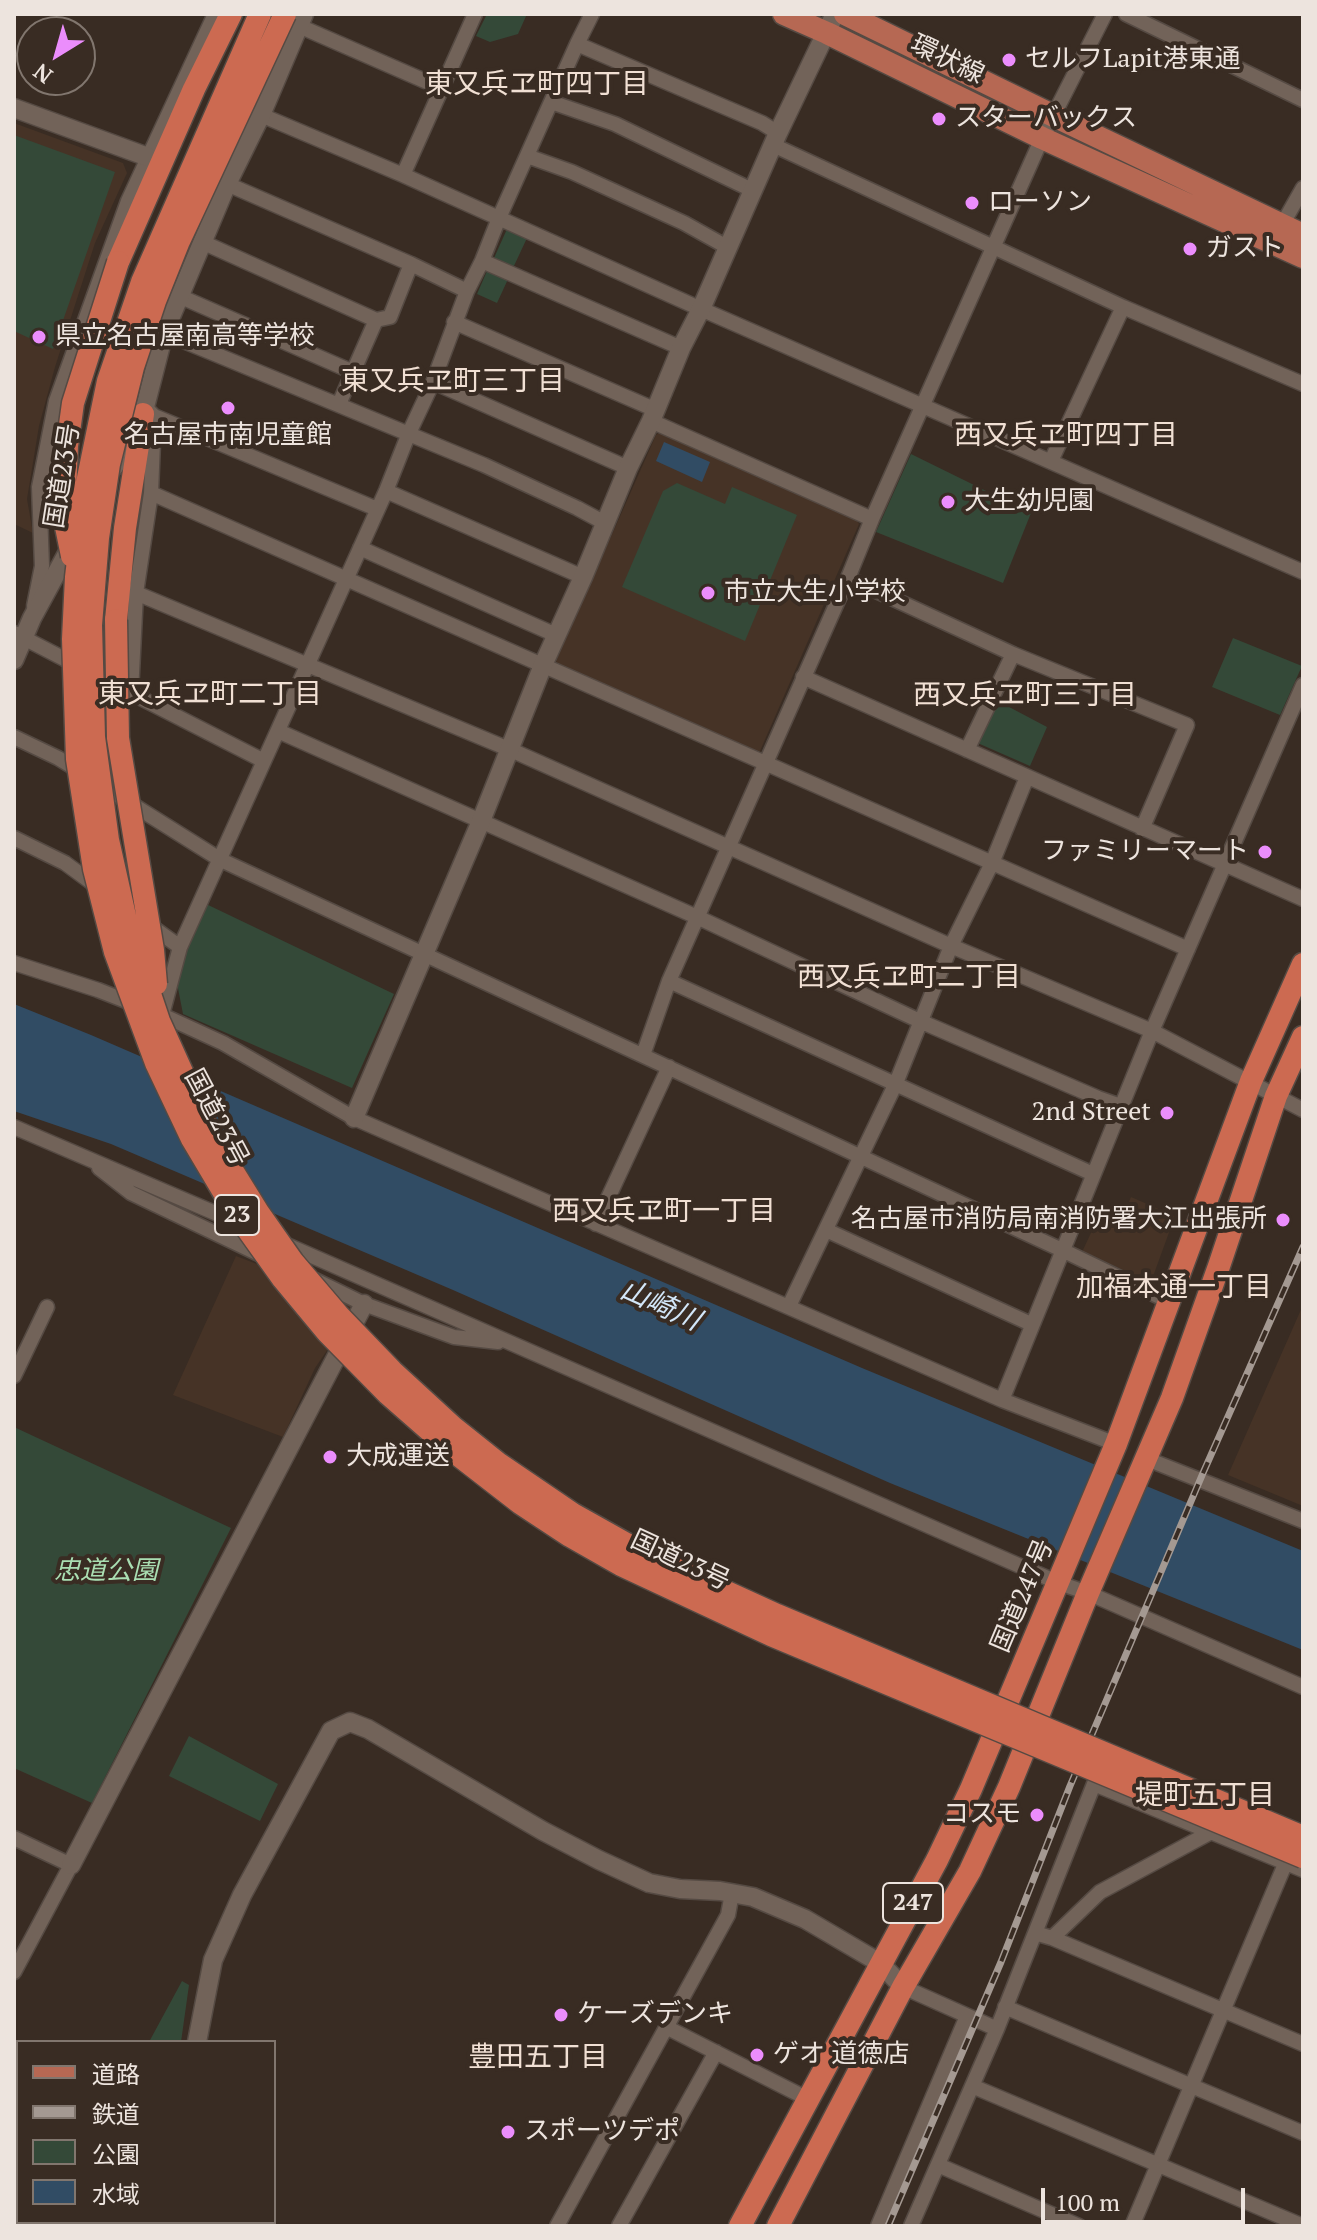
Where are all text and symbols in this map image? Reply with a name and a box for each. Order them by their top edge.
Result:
north arrow [16,16,96,96]
street label: 環状線 [905,29,989,91]
place label: セルフLapit港東通 [1025,44,1241,76]
marker: セルフLapit港東通 [1000,51,1018,69]
text: N [27,57,58,91]
district label: 東又兵ヱ町四丁目 [425,68,649,102]
place label: スターバックス [955,103,1137,135]
marker: スターバックス [930,110,948,128]
place label: ローソン [988,187,1092,219]
marker: ローソン [963,194,981,212]
place label: ガスト [1206,233,1284,265]
marker: ガスト [1181,240,1199,258]
place label: 県立名古屋南高等学校 [55,321,315,353]
marker: 県立名古屋南高等学校 [30,328,48,346]
district label: 東又兵ヱ町三丁目 [341,365,565,399]
marker: 名古屋市南児童館 [219,399,237,417]
district label: 西又兵ヱ町四丁目 [954,419,1178,453]
place label: 名古屋市南児童館 [124,420,332,452]
street label: 国道23号 [39,421,87,531]
place label: 大生幼児園 [964,486,1094,518]
marker: 大生幼児園 [939,493,957,511]
place label: 市立大生小学校 [724,577,906,609]
marker: 市立大生小学校 [699,584,717,602]
district label: 東又兵ヱ町二丁目 [98,678,322,712]
district label: 西又兵ヱ町三丁目 [913,679,1137,713]
place label: ファミリーマート [1041,836,1249,868]
marker: ファミリーマート [1256,843,1274,861]
district label: 西又兵ヱ町二丁目 [797,961,1021,995]
street label: 国道23号 [177,1064,255,1172]
place label: 2nd Street [1032,1097,1151,1129]
marker: 2nd Street [1158,1104,1176,1122]
road number: 23 [215,1195,259,1235]
district label: 西又兵ヱ町一丁目 [552,1195,776,1229]
place label: 名古屋市消防局南消防署大江出張所 [851,1204,1267,1236]
marker: 名古屋市消防局南消防署大江出張所 [1274,1211,1292,1229]
district label: 加福本通一丁目 [1076,1271,1272,1305]
water label: 山崎川 [615,1274,705,1338]
place label: 大成運送 [346,1441,450,1473]
marker: 大成運送 [321,1448,339,1466]
street label: 国道23号 [626,1525,734,1597]
street label: 国道247号 [985,1535,1061,1657]
park label: 忠道公園 [54,1556,158,1588]
district label: 堤町五丁目 [1135,1779,1275,1813]
place label: コスモ [943,1799,1021,1831]
marker: コスモ [1028,1806,1046,1824]
road number: 247 [883,1883,943,1923]
place label: ケーズデンキ [577,1999,733,2031]
marker: ケーズデンキ [552,2006,570,2024]
place label: ゲオ 道徳店 [773,2039,909,2071]
legend [16,2040,276,2224]
district label: 豊田五丁目 [468,2041,608,2075]
marker: ゲオ 道徳店 [748,2046,766,2064]
text: 道路 [92,2058,140,2090]
text: 鉄道 [92,2098,140,2130]
place label: スポーツデポ [524,2116,680,2148]
marker: スポーツデポ [499,2123,517,2141]
text: 公園 [92,2138,140,2170]
scale bar [1045,2172,1249,2222]
text: 水域 [92,2178,140,2210]
text: 100 m [1055,2186,1120,2218]

